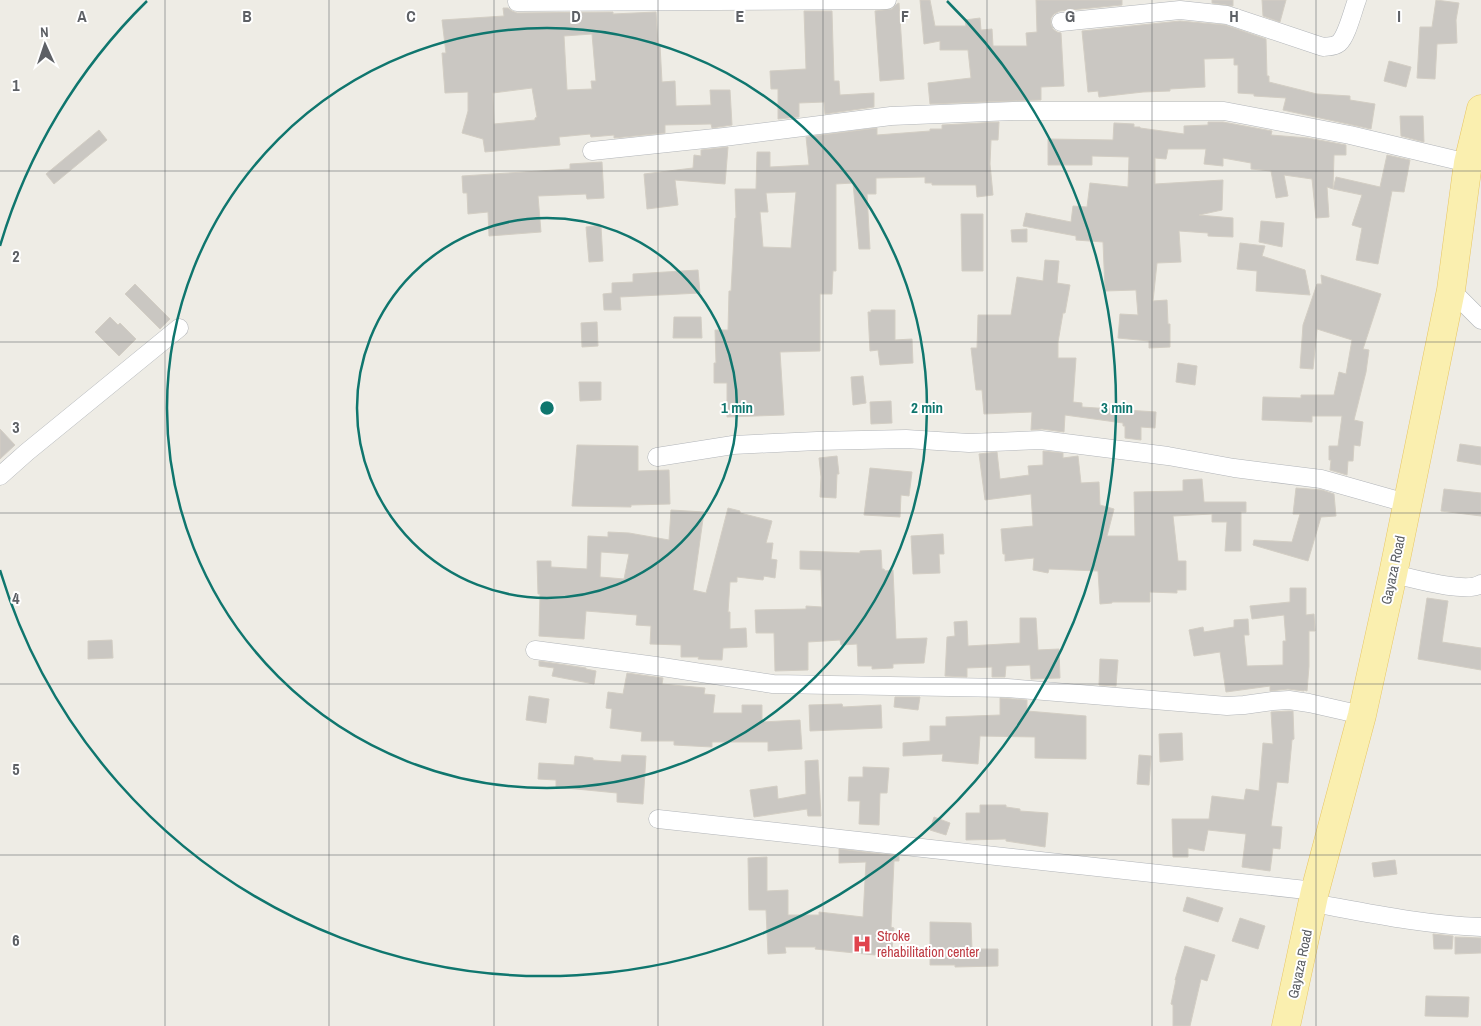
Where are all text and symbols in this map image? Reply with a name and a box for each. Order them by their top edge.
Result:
text: A [77,5,87,27]
text: B [242,5,252,27]
text: C [406,5,416,27]
text: D [571,5,581,27]
text: E [736,5,745,27]
text: F [901,5,909,27]
text: G [1065,5,1075,27]
text: H [1229,5,1239,27]
text: I [1397,5,1401,27]
north arrow [20,20,70,70]
text: N [40,23,49,41]
text: 1 [12,74,20,96]
text: 2 [12,245,20,267]
text: 1 min [721,397,753,418]
text: 2 min [911,397,943,418]
text: 3 min [1101,397,1133,418]
centre of rings [538,399,556,417]
text: 3 [12,416,20,438]
street label: Gayaza Road [1377,534,1409,606]
text: 4 [12,587,20,609]
text: 5 [12,758,20,780]
place label: Stroke rehabilitation center [877,927,979,961]
street label: Gayaza Road [1284,928,1316,1000]
text: 6 [12,929,20,951]
hospital icon: Stroke rehabilitation center [851,933,873,955]

